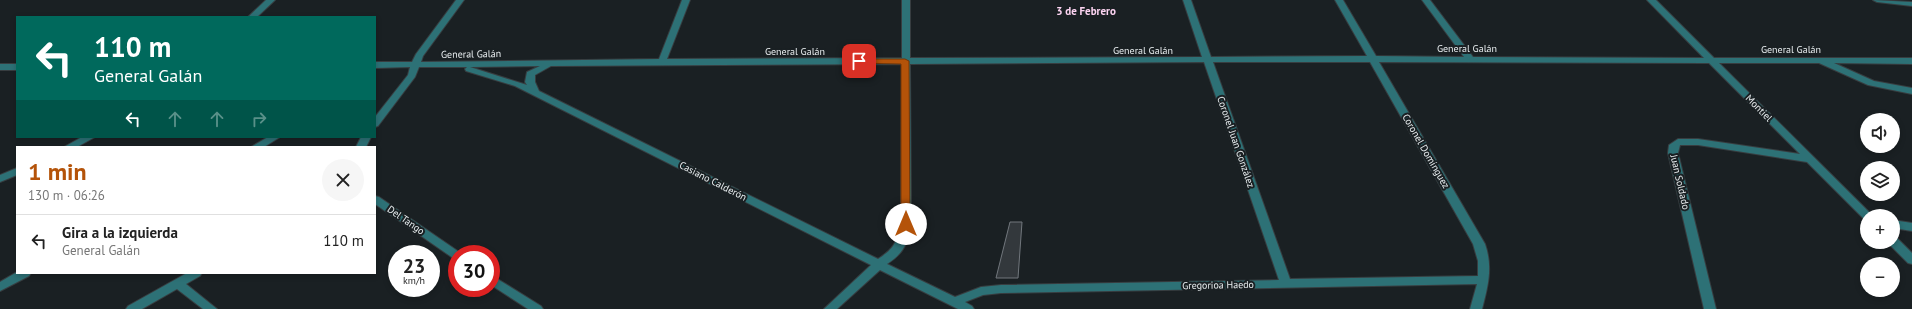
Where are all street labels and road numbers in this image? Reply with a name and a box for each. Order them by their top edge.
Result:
street label: General Galán [1437,42,1497,55]
street label: General Galán [1761,43,1821,56]
street label: General Galán [1113,44,1173,57]
street label: General Galán [765,45,825,58]
street label: General Galán [441,47,501,61]
street label: Montiel [1743,92,1775,124]
street label: Coronel Juan González [1214,95,1258,189]
street label: Coronel Domínguez [1399,111,1453,191]
street label: Juan Soldado [1667,152,1693,211]
street label: Casiano Calderón [677,158,749,204]
street label: Del Tango [385,202,427,238]
street label: Gregorioa Haedo [1182,278,1254,292]

